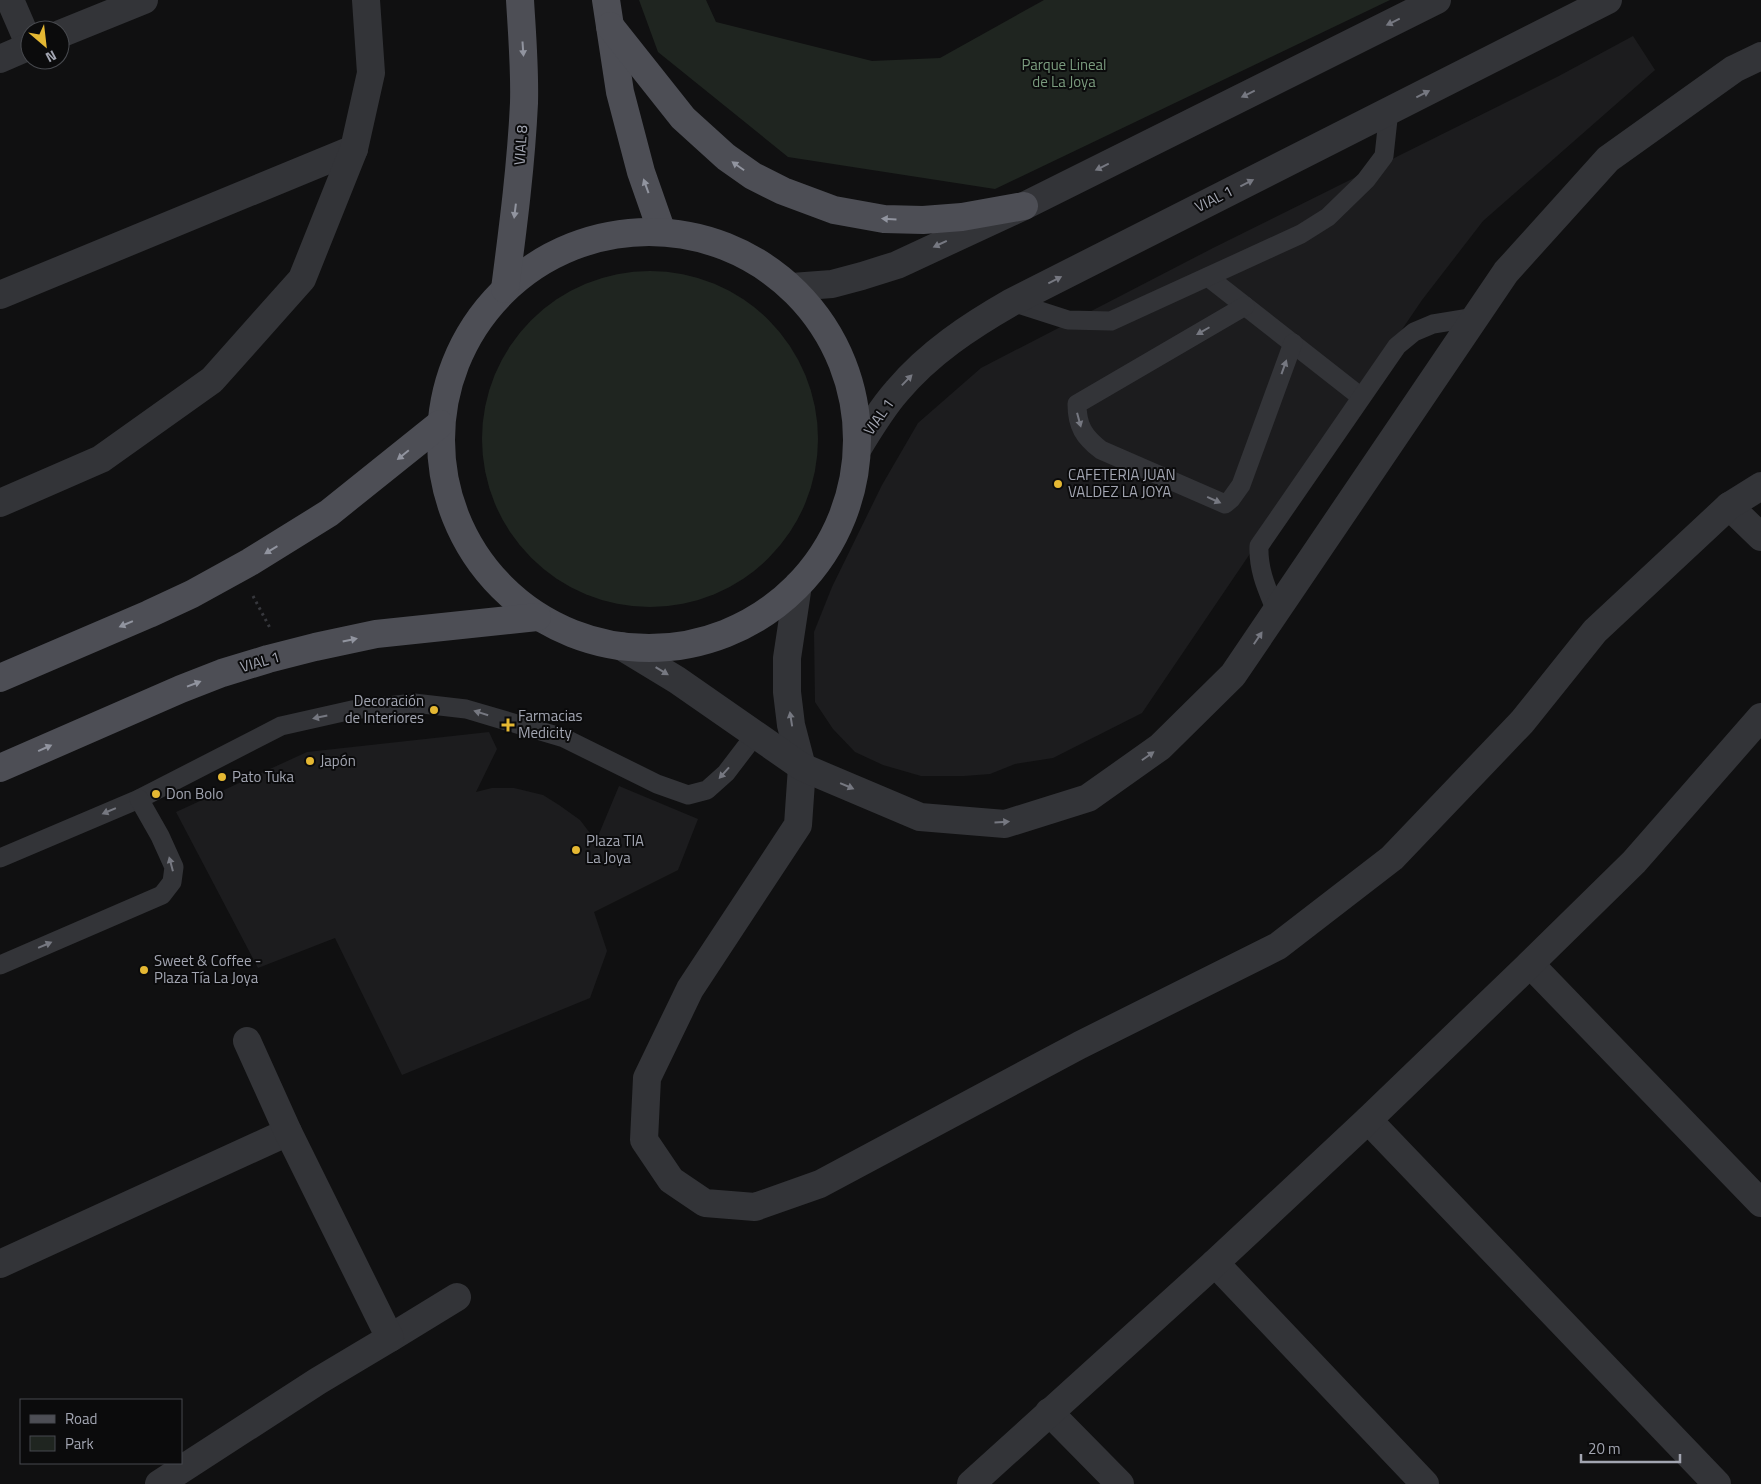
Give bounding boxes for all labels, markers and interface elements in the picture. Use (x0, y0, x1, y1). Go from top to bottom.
one-way arrow (1386, 18, 1401, 26)
north arrow (20, 20, 70, 70)
one-way arrow (520, 41, 528, 57)
text: N (42, 45, 61, 68)
park label: Parque Lineal de La Joya (1021, 53, 1107, 93)
one-way arrow (1416, 89, 1430, 97)
one-way arrow (1241, 90, 1255, 98)
street label: VIAL 8 (508, 124, 533, 166)
one-way arrow (731, 161, 745, 171)
one-way arrow (1095, 163, 1110, 171)
one-way arrow (642, 178, 650, 193)
street label: VIAL 1 (1191, 179, 1237, 218)
one-way arrow (1240, 179, 1254, 187)
one-way arrow (511, 203, 519, 219)
one-way arrow (881, 215, 897, 223)
one-way arrow (933, 241, 947, 249)
one-way arrow (1048, 276, 1063, 284)
one-way arrow (1197, 326, 1210, 335)
one-way arrow (1280, 359, 1288, 374)
one-way arrow (901, 375, 913, 387)
street label: VIAL 1 (858, 394, 900, 440)
one-way arrow (1075, 412, 1083, 428)
one-way arrow (396, 450, 409, 461)
place label: CAFETERIA JUAN VALDEZ LA JOYA (1068, 463, 1176, 503)
marker: CAFETERIA JUAN VALDEZ LA JOYA (1052, 478, 1064, 490)
one-way arrow (1207, 496, 1221, 504)
one-way arrow (264, 545, 277, 554)
one-way arrow (119, 620, 134, 628)
one-way arrow (1253, 631, 1263, 645)
one-way arrow (342, 635, 358, 643)
street label: VIAL 1 (237, 645, 282, 678)
one-way arrow (656, 667, 669, 676)
one-way arrow (187, 680, 202, 688)
place label: Decoración de Interiores (345, 689, 424, 729)
marker: Decoración de Interiores (428, 704, 440, 716)
place label: Farmacias Medicity (518, 704, 582, 744)
one-way arrow (473, 709, 488, 717)
one-way arrow (787, 711, 795, 727)
one-way arrow (313, 713, 328, 721)
marker: Farmacias Medicity (502, 719, 514, 731)
one-way arrow (38, 744, 52, 752)
place label: Japón (320, 749, 356, 772)
one-way arrow (1141, 751, 1155, 761)
marker: Japón (304, 755, 316, 767)
place label: Pato Tuka (232, 765, 295, 788)
one-way arrow (719, 767, 730, 779)
marker: Pato Tuka (216, 771, 228, 783)
place label: Don Bolo (166, 782, 224, 805)
one-way arrow (840, 782, 854, 790)
marker: Don Bolo (150, 788, 162, 800)
one-way arrow (102, 808, 116, 816)
one-way arrow (995, 818, 1011, 826)
place label: Plaza TIA La Joya (586, 829, 644, 869)
marker: Plaza TIA La Joya (570, 844, 582, 856)
one-way arrow (167, 856, 175, 872)
one-way arrow (38, 941, 52, 949)
place label: Sweet & Coffee - Plaza Tía La Joya (154, 949, 261, 989)
marker: Sweet & Coffee - Plaza Tía La Joya (138, 964, 150, 976)
legend (20, 1399, 182, 1464)
text: Road (65, 1407, 97, 1430)
text: Park (65, 1432, 94, 1455)
scale bar (1581, 1432, 1680, 1464)
text: 20 m (1588, 1437, 1621, 1460)

